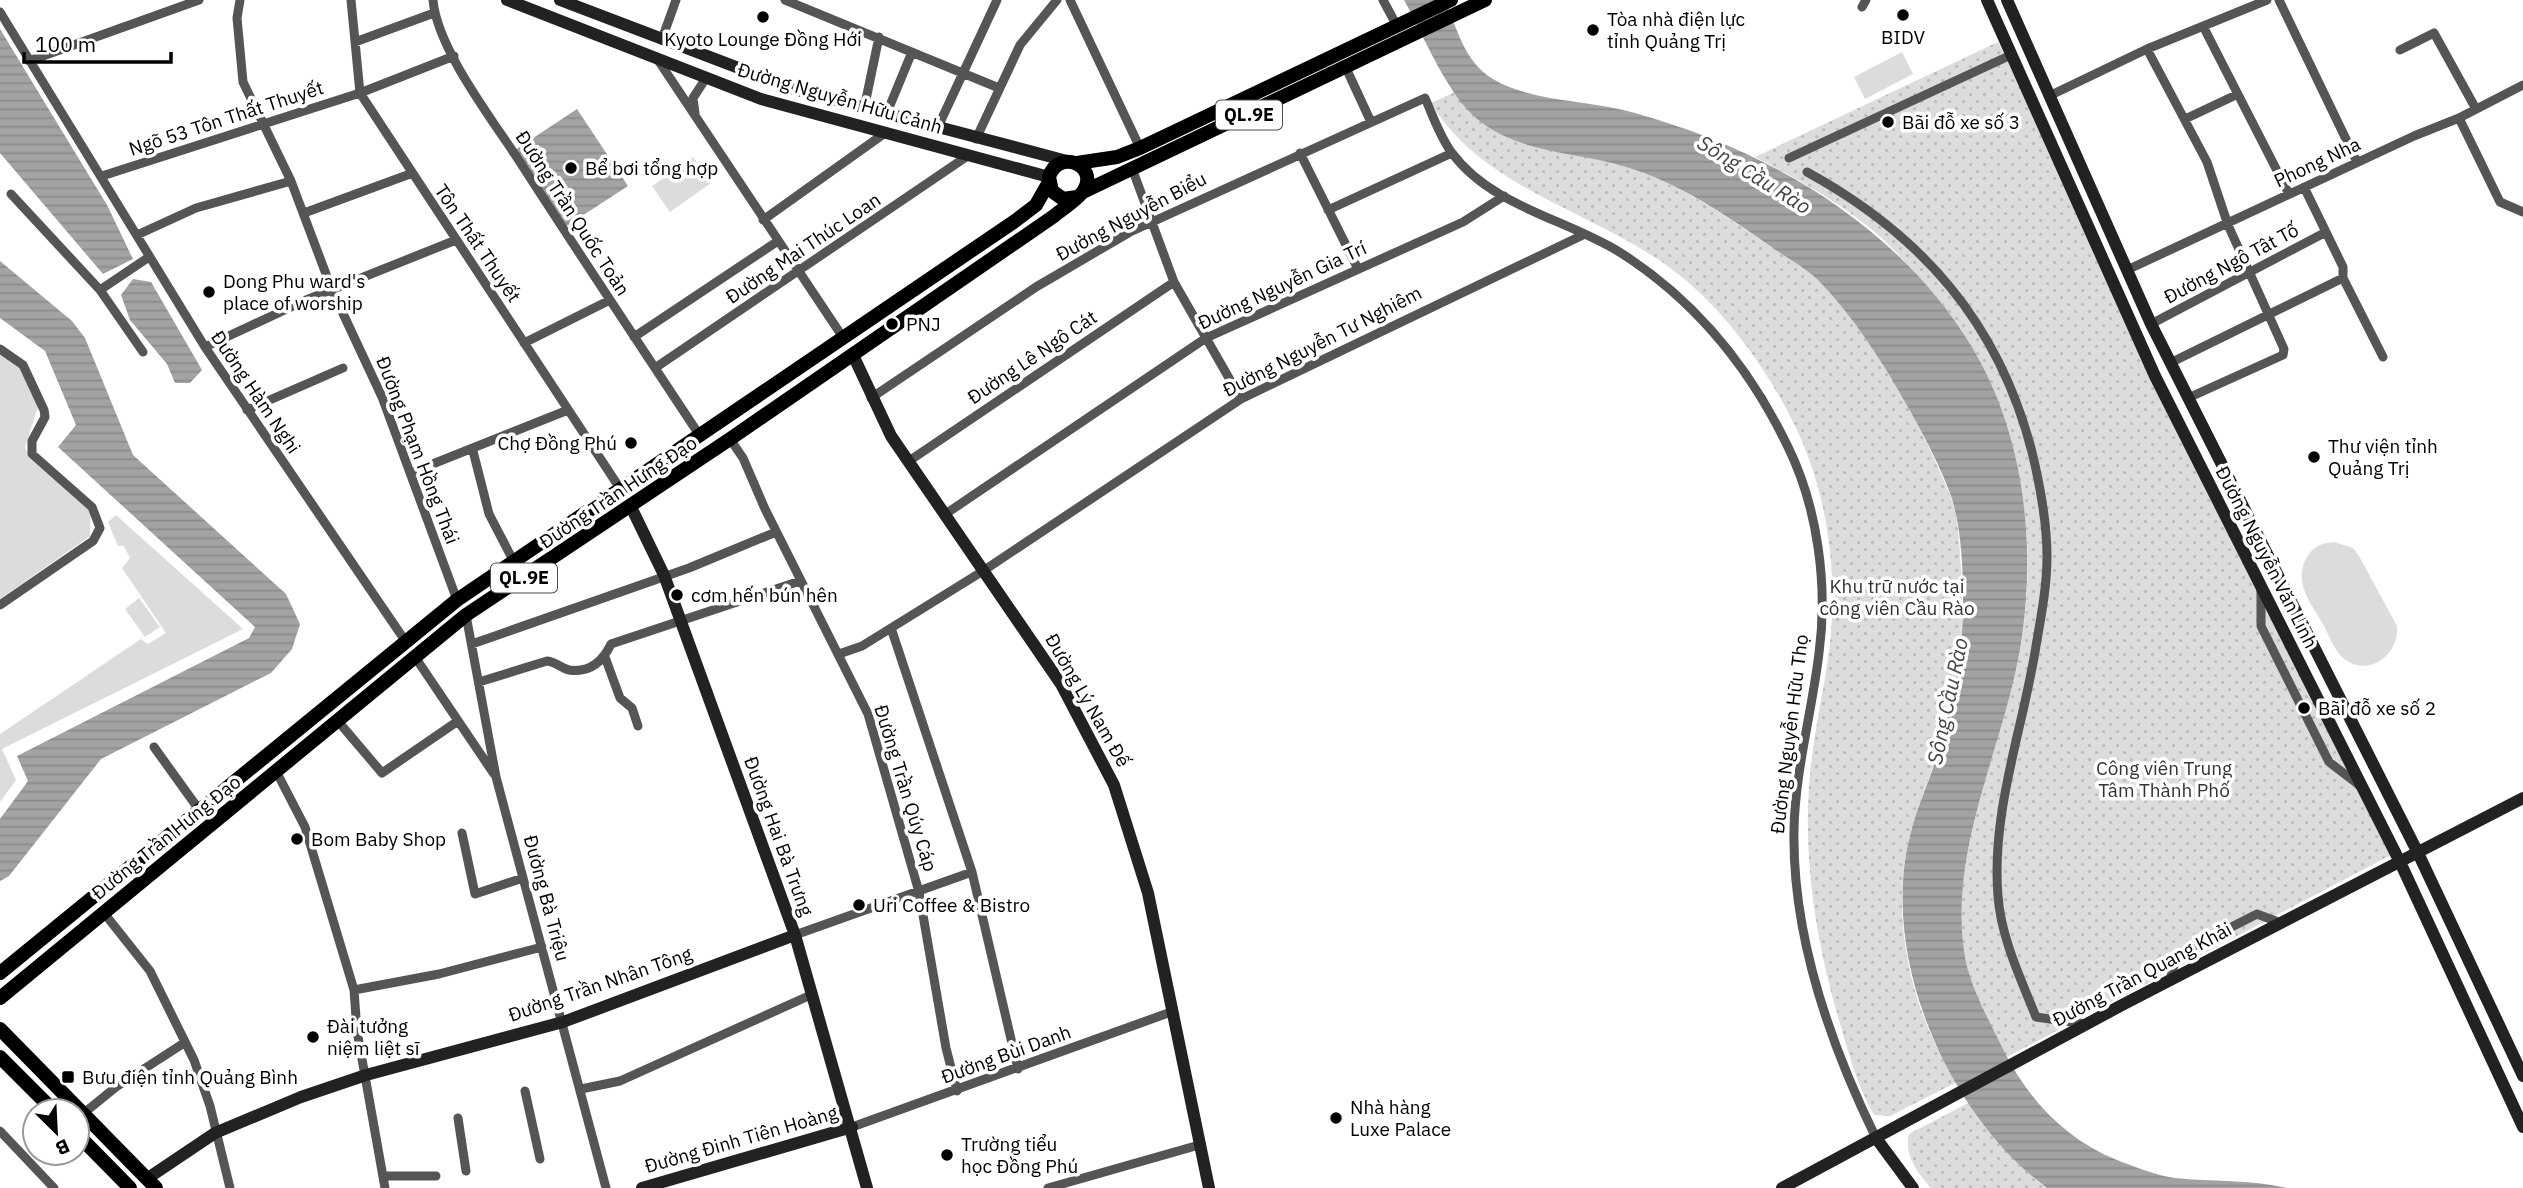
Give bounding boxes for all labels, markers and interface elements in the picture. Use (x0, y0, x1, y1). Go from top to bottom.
place label: Tòa nhà điện lực tỉnh Quảng Trị (1607, 7, 1746, 53)
marker: BIDV (1895, 7, 1911, 23)
marker: Kyoto Lounge Đồng Hới (755, 9, 771, 25)
scale bar (24, 21, 172, 65)
marker: Tòa nhà điện lực tỉnh Quảng Trị (1585, 22, 1601, 38)
place label: BIDV (1881, 25, 1925, 49)
place label: Kyoto Lounge Đồng Hới (664, 27, 862, 51)
text: 100 m (35, 30, 96, 58)
street label: Đường Nguyễn Hữu Cảnh (735, 57, 945, 139)
street label: Ngõ 53 Tôn Thất Thuyết (126, 75, 326, 161)
road number: QL.9E (1216, 100, 1282, 130)
place label: Bãi đỗ xe số 3 (1902, 110, 2020, 134)
marker: Bãi đỗ xe số 3 (1880, 114, 1896, 130)
street label: Đường Trần Quốc Toản (511, 126, 635, 300)
water label: Sông Cầu Rào (1692, 128, 1817, 220)
street label: Phong Nha (2270, 132, 2364, 192)
place label: Bể bơi tổng hợp (585, 156, 718, 180)
marker: Bể bơi tổng hợp (563, 160, 579, 176)
street label: Đường Nguyễn Biểu (1052, 166, 1210, 266)
street label: Tôn Thất Thuyết (430, 179, 526, 307)
street label: Đường Mai Thúc Loan (721, 187, 885, 309)
street label: Đường Ngô Tât Tố (2160, 217, 2303, 309)
street label: Đường Nguyễn Gia Trí (1194, 235, 1370, 335)
place label: Dong Phu ward's place of worship (223, 269, 366, 315)
street label: Đường Nguyễn Tư Nghiêm (1219, 280, 1425, 402)
marker: Dong Phu ward's place of worship (201, 284, 217, 300)
street label: Đường Lê Ngô Cát (963, 305, 1101, 409)
place label: PNJ (906, 312, 941, 336)
marker: PNJ (884, 316, 900, 332)
street label: Đường Hàm Nghi (206, 326, 306, 458)
street label: Đường Phạm Hồng Thái (371, 353, 465, 547)
street label: Đường Trần Hưng Đạo (535, 430, 701, 554)
place label: Chợ Đồng Phú (497, 431, 617, 455)
place label: Thư viện tỉnh Quảng Trị (2328, 434, 2438, 480)
marker: Chợ Đồng Phú (623, 435, 639, 451)
marker: Thư viện tỉnh Quảng Trị (2306, 449, 2322, 465)
street label: Đường Nguyễn Văn Linh (2211, 462, 2323, 652)
road number: QL.9E (491, 564, 557, 592)
park label: Khu trữ nước tại công viên Cầu Rào (1819, 574, 1975, 620)
place label: cơm hến bún hên (691, 583, 838, 607)
marker: cơm hến bún hên (669, 587, 685, 603)
street label: Đường Lý Nam Đế (1040, 629, 1136, 772)
street label: Đường Nguyễn Hữu Thọ (1765, 633, 1813, 835)
water label: Sông Cầu Rào (1920, 635, 1974, 767)
place label: Bãi đỗ xe số 2 (2318, 696, 2436, 720)
marker: Bãi đỗ xe số 2 (2296, 700, 2312, 716)
street label: Đường Trần Qúy Cáp (869, 702, 943, 874)
street label: Đường Hai Bà Trưng (739, 753, 819, 919)
park label: Công viên Trung Tâm Thành Phố (2096, 756, 2232, 802)
street label: Đường Trần Hưng Đạo (87, 769, 245, 905)
place label: Bom Baby Shop (311, 827, 446, 851)
marker: Bom Baby Shop (289, 831, 305, 847)
street label: Đường Bà Triệu (519, 832, 575, 964)
place label: Uri Coffee & Bistro (873, 893, 1030, 917)
marker: Uri Coffee & Bistro (851, 897, 867, 913)
street label: Đường Trần Quang Khải (2048, 917, 2236, 1031)
street label: Đường Trần Nhân Tông (505, 941, 695, 1027)
place label: Đài tưởng niệm liệt sĩ (327, 1014, 421, 1060)
street label: Đường Bùi Danh (938, 1019, 1074, 1089)
marker: Đài tưởng niệm liệt sĩ (305, 1029, 321, 1045)
place label: Bưu điện tỉnh Quảng Bình (82, 1065, 298, 1089)
marker: Bưu điện tỉnh Quảng Bình (60, 1069, 76, 1085)
place label: Nhà hàng Luxe Palace (1350, 1095, 1451, 1141)
north arrow (21, 1097, 91, 1167)
street label: Đường Đinh Tiên Hoàng (642, 1100, 840, 1178)
marker: Nhà hàng Luxe Palace (1328, 1110, 1344, 1126)
place label: Trường tiểu học Đồng Phú (961, 1132, 1078, 1178)
text: B (52, 1134, 74, 1161)
marker: Trường tiểu học Đồng Phú (939, 1147, 955, 1163)

